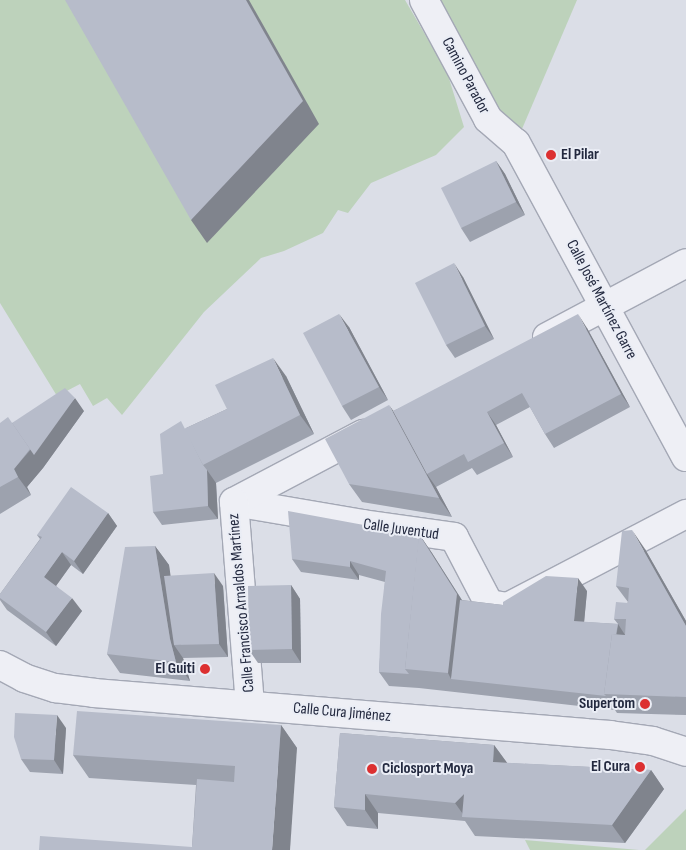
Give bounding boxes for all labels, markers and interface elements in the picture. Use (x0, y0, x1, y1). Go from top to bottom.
street label: Camino Parador (437, 34, 493, 118)
place label: El Pilar (561, 145, 599, 165)
marker: El Pilar (545, 149, 557, 161)
street label: Calle José Martínez Garre (561, 237, 641, 363)
street label: Calle Francisco Arnaldos Martínez (225, 513, 259, 693)
street label: Calle Juventud (362, 515, 440, 545)
place label: El Guiti (155, 659, 195, 679)
marker: El Guiti (199, 663, 211, 675)
place label: Supertom (579, 694, 635, 714)
marker: Supertom (639, 698, 651, 710)
street label: Calle Cura Jiménez (292, 699, 392, 727)
place label: El Cura (591, 757, 630, 777)
place label: Ciclosport Moya (382, 759, 473, 779)
marker: El Cura (634, 761, 646, 773)
marker: Ciclosport Moya (366, 763, 378, 775)

